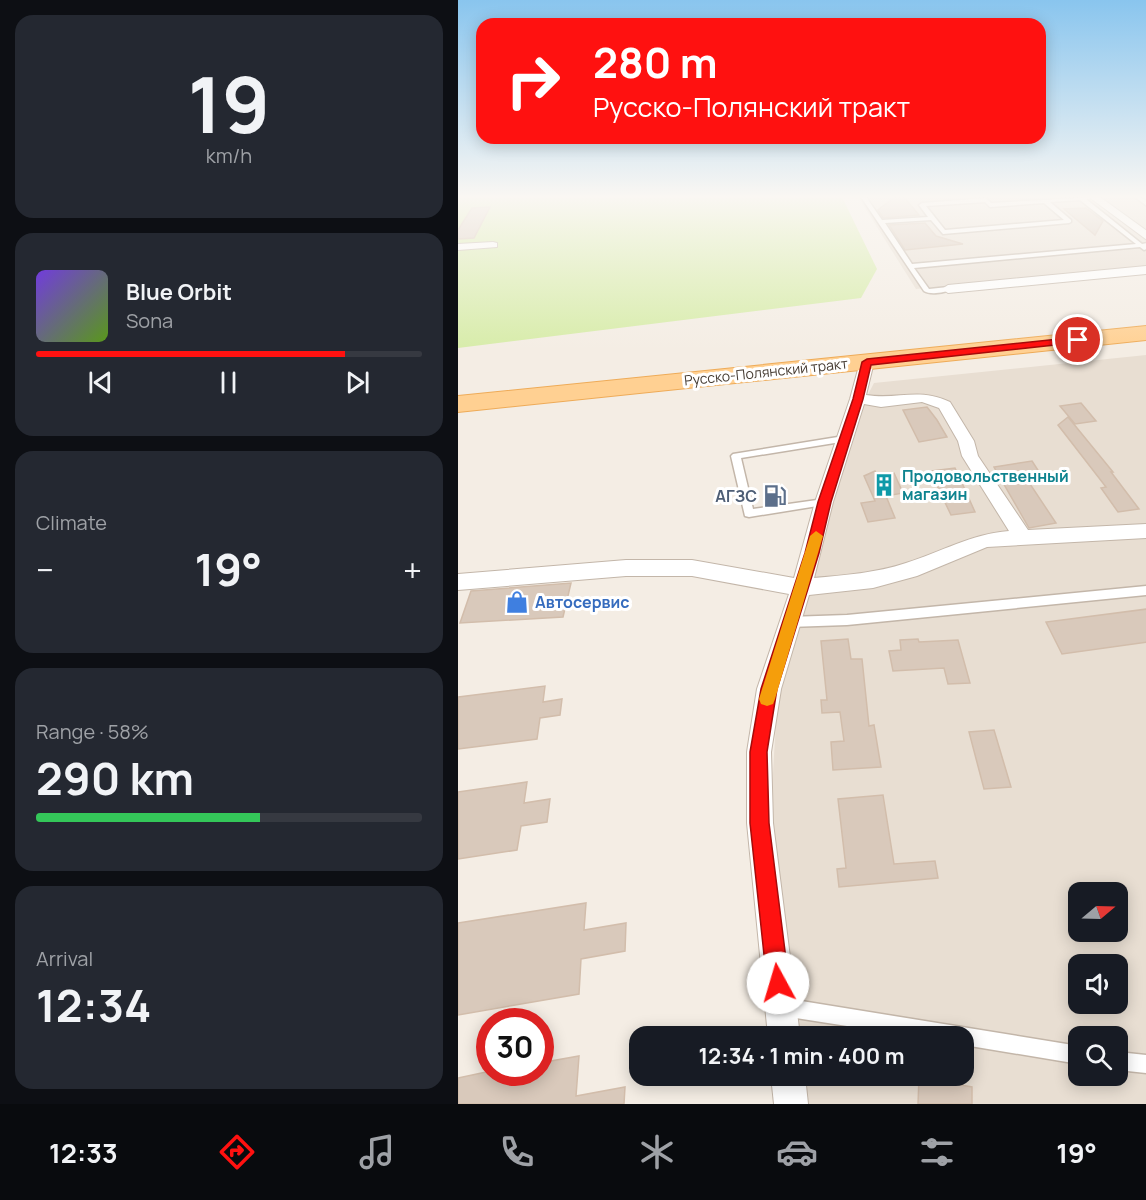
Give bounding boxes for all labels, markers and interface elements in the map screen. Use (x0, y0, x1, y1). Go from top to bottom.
text: 280 m (593, 33, 718, 91)
icon: right (494, 42, 572, 120)
text: 19 (188, 50, 270, 156)
text: Русско-Полянский тракт (593, 88, 910, 125)
text: km/h (206, 142, 252, 169)
text: Blue Orbit (126, 277, 232, 307)
text: Sona (126, 307, 173, 334)
pin (1052, 314, 1103, 365)
icon: arrive (1061, 323, 1094, 356)
street label: Русско-Полянский тракт (683, 353, 849, 390)
icon: previous (84, 366, 117, 399)
icon: pause (212, 366, 245, 399)
icon: next (341, 366, 374, 399)
place label: Продовольственный магазин (902, 465, 1069, 505)
building icon: Продовольственный магазин (871, 472, 897, 498)
fuel station icon: АГЗС (762, 483, 788, 509)
place label: АГЗС (715, 485, 757, 507)
text: Climate (36, 509, 107, 536)
text: 19° (194, 538, 262, 600)
text: − (36, 547, 54, 592)
text: + (403, 547, 422, 592)
shop icon: Автосервис (504, 589, 530, 615)
place label: Автосервис (535, 591, 629, 613)
text: Range · 58% (36, 718, 149, 745)
text: 290 km (36, 747, 194, 809)
north arrow (1068, 882, 1128, 942)
map controls (1068, 882, 1128, 1086)
text: Arrival (36, 945, 93, 972)
position arrow (746, 951, 810, 1015)
button: sound (1068, 954, 1128, 1014)
text: 12:34 (36, 974, 151, 1036)
speed limit sign: 30 (476, 1008, 554, 1086)
button: search (1068, 1026, 1128, 1086)
text: 12:34 · 1 min · 400 m (698, 1041, 905, 1071)
icon: directions (216, 1131, 258, 1173)
icon: music (356, 1131, 398, 1173)
icon: phone (496, 1131, 538, 1173)
icon: climate (636, 1131, 678, 1173)
icon: car (776, 1131, 818, 1173)
icon: filters (916, 1131, 958, 1173)
text: 12:33 (49, 1134, 118, 1171)
text: 19° (1056, 1134, 1097, 1171)

